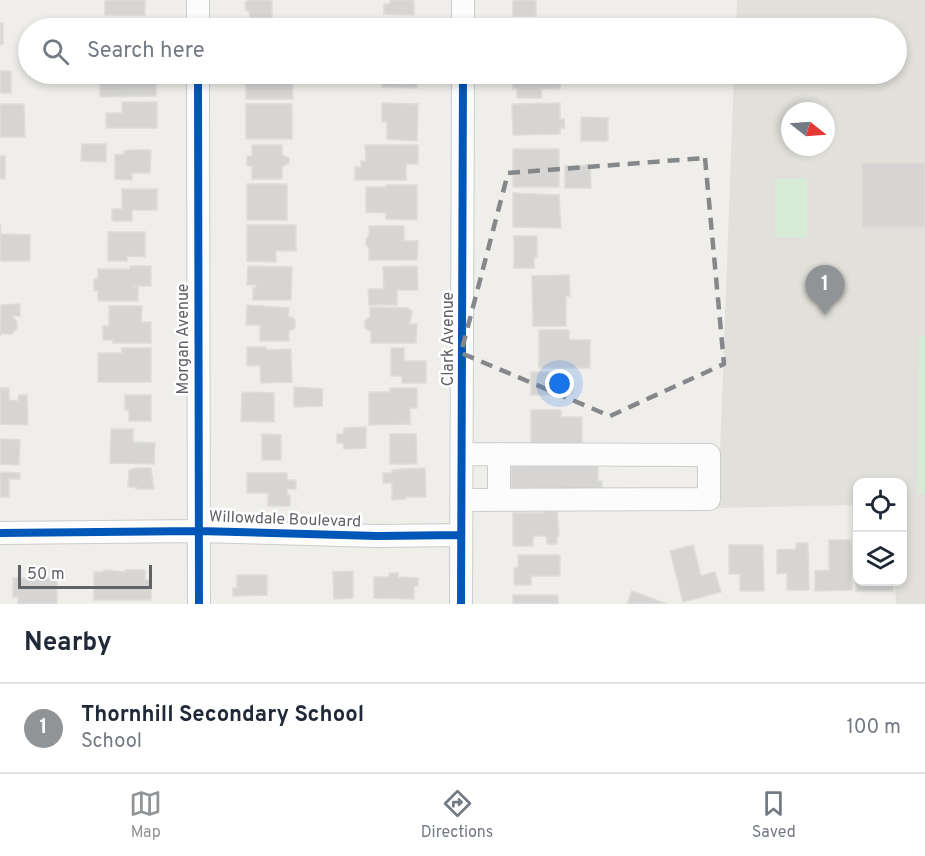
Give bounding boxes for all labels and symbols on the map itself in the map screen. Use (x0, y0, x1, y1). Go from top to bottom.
north arrow (781, 102, 835, 156)
pin: 1 (806, 266, 844, 315)
street label: Morgan Avenue (174, 284, 194, 394)
street label: Clark Avenue (439, 292, 459, 386)
your location (545, 369, 574, 398)
street label: Willowdale Boulevard (209, 507, 361, 533)
scale bar (18, 562, 152, 590)

